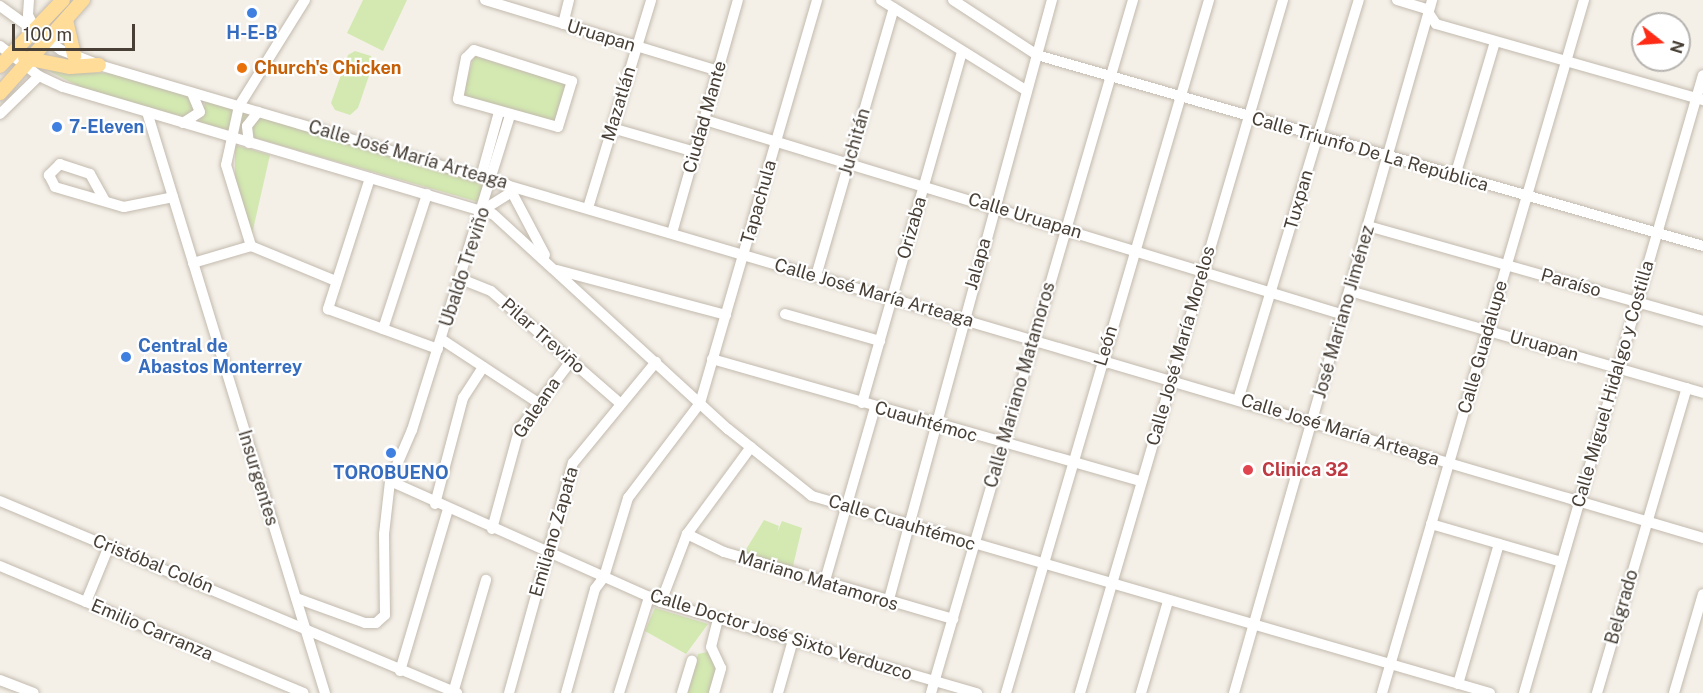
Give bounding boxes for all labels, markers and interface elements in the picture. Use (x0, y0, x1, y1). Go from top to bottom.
marker: H-E-B (245, 6, 259, 20)
scale bar (15, 12, 138, 50)
north arrow (1631, 12, 1691, 72)
street label: Uruapan (564, 15, 638, 57)
place label: H-E-B (226, 22, 278, 44)
text: 100 m (23, 24, 72, 45)
text: N (1666, 38, 1688, 56)
place label: Church's Chicken (254, 57, 402, 79)
street label: Ciudad Mante (679, 58, 731, 176)
marker: Church's Chicken (235, 61, 249, 75)
street label: Mazatlán (597, 64, 641, 144)
street label: Juchitán (835, 106, 875, 178)
street label: Calle Triunfo De La República (1249, 108, 1491, 196)
place label: 7-Eleven (69, 116, 144, 138)
street label: Calle José María Arteaga (306, 116, 510, 194)
marker: 7-Eleven (50, 120, 64, 134)
street label: Tapachula (737, 158, 781, 246)
street label: Tuxpan (1280, 168, 1318, 232)
street label: Calle Uruapan (965, 188, 1085, 244)
street label: Orizaba (893, 194, 931, 262)
street label: Ubaldo Treviño (435, 204, 495, 330)
street label: José Mariano Jiménez (1309, 223, 1379, 401)
street label: Jalapa (960, 236, 996, 292)
street label: Calle José María Morelos (1142, 244, 1220, 448)
street label: Calle José María Arteaga (772, 254, 976, 332)
street label: Calle Miguel Hidalgo y Costilla (1567, 258, 1659, 510)
street label: Paraíso (1538, 264, 1604, 302)
street label: Calle Guadalupe (1454, 278, 1512, 416)
street label: Calle Mariano Matamoros (980, 279, 1060, 491)
street label: Pilar Treviño (497, 294, 589, 378)
street label: León (1090, 323, 1122, 369)
street label: Uruapan (1507, 326, 1581, 366)
place label: Central de Abastos Monterrey (138, 336, 302, 378)
marker: Central de Abastos Monterrey (119, 350, 133, 364)
street label: Galeana (509, 374, 565, 442)
street label: Calle José María Arteaga (1238, 389, 1442, 471)
street label: Cuauhtémoc (872, 397, 980, 447)
street label: Insurgentes (233, 428, 283, 528)
marker: TOROBUENO (384, 446, 398, 460)
place label: Clinica 32 (1262, 459, 1349, 481)
marker: Clinica 32 (1239, 461, 1257, 479)
place label: TOROBUENO (333, 462, 449, 484)
street label: Emiliano Zapata (525, 464, 583, 600)
street label: Calle Cuauhtémoc (826, 490, 978, 556)
street label: Cristóbal Colón (90, 530, 216, 598)
street label: Mariano Matamoros (735, 546, 901, 616)
street label: Belgrado (1601, 567, 1643, 647)
street label: Calle Doctor José Sixto Verduzco (647, 585, 915, 685)
street label: Emilio Carranza (88, 595, 216, 665)

